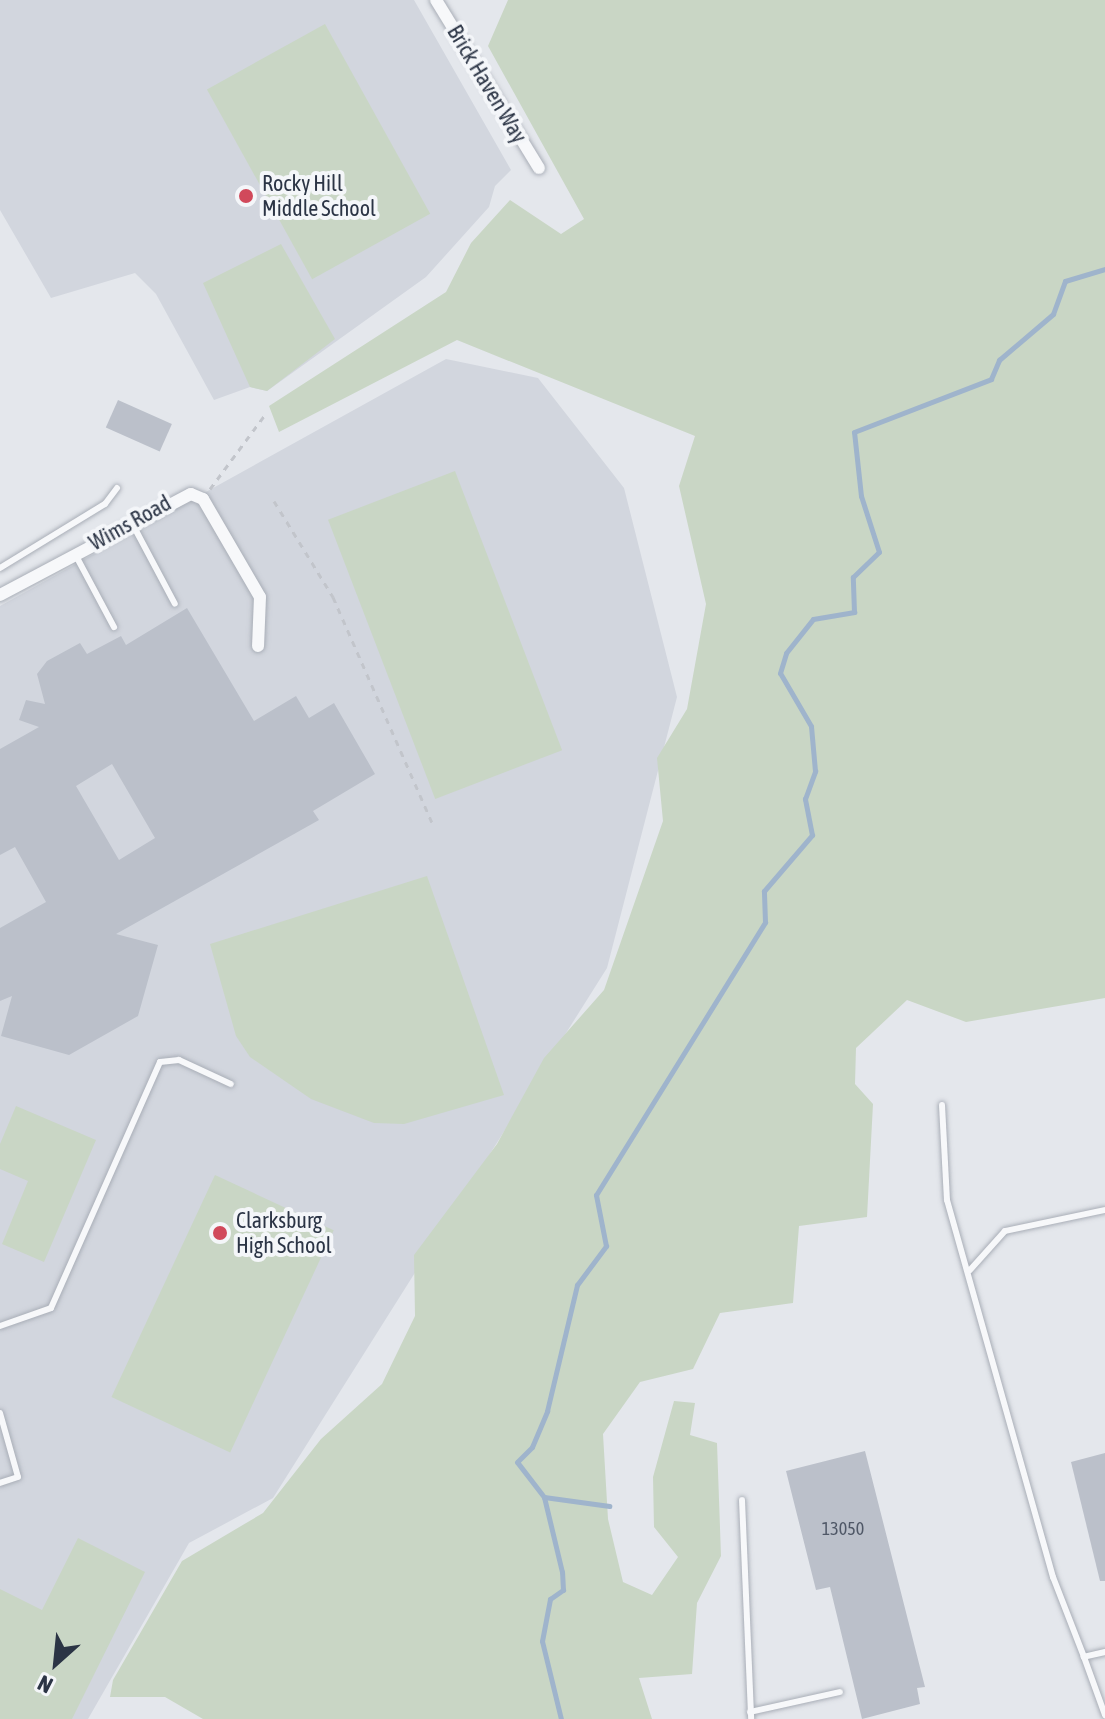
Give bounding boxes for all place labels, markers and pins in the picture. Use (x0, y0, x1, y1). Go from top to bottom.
place label: Rocky Hill Middle School (262, 170, 376, 222)
marker: Rocky Hill Middle School (237, 187, 255, 205)
place label: Clarksburg High School (236, 1207, 332, 1258)
marker: Clarksburg High School (211, 1224, 229, 1242)

